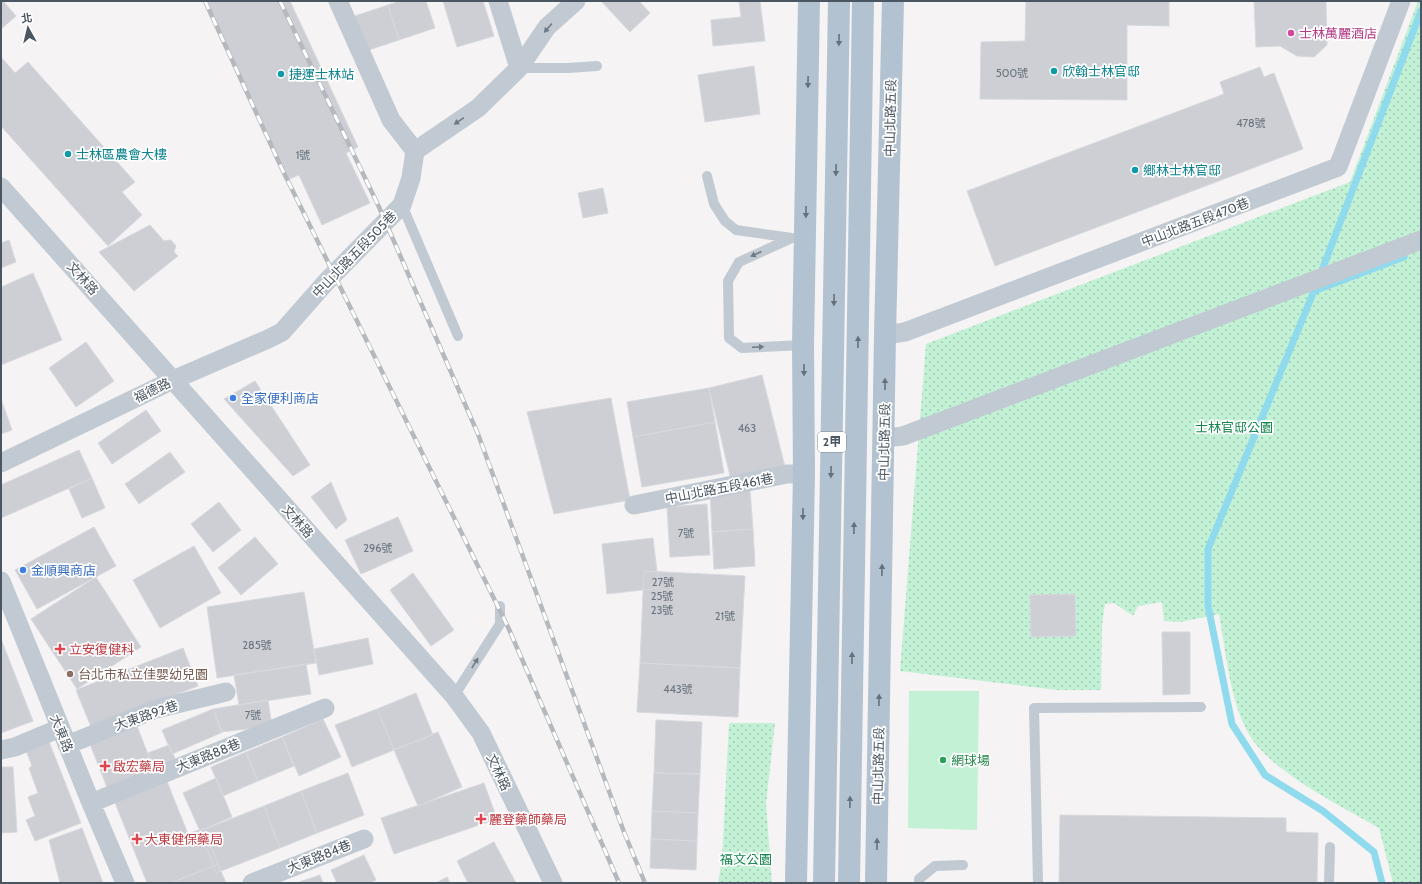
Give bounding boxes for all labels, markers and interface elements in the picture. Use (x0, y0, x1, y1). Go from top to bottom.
north arrow (8, 8, 48, 48)
text: 北 (20, 10, 33, 26)
one-way arrow (543, 22, 552, 33)
place label: 士林萬麗酒店 (1299, 25, 1377, 41)
marker: 士林萬麗酒店 (1286, 28, 1296, 38)
one-way arrow (836, 34, 842, 47)
place label: 欣翰士林官邸 (1062, 63, 1140, 79)
place label: 捷運士林站 (289, 66, 354, 82)
house number: 500號 (996, 66, 1028, 80)
marker: 欣翰士林官邸 (1049, 66, 1059, 76)
marker: 捷運士林站 (276, 69, 286, 79)
one-way arrow (805, 76, 811, 89)
street label: 中山北路五段 (881, 79, 899, 157)
house number: 478號 (1236, 116, 1266, 130)
one-way arrow (454, 117, 464, 125)
place label: 士林區農會大樓 (76, 146, 167, 162)
house number: 1號 (296, 148, 310, 162)
marker: 士林區農會大樓 (63, 149, 73, 159)
place label: 鄉林士林官邸 (1143, 162, 1221, 178)
one-way arrow (833, 164, 840, 176)
marker: 鄉林士林官邸 (1130, 165, 1140, 175)
street label: 中山北路五段470巷 (1139, 194, 1251, 250)
one-way arrow (803, 206, 809, 219)
street label: 中山北路五段505巷 (309, 207, 399, 301)
one-way arrow (751, 251, 762, 257)
street label: 文林路 (64, 258, 102, 298)
one-way arrow (831, 294, 837, 307)
one-way arrow (854, 336, 861, 348)
one-way arrow (752, 344, 765, 350)
one-way arrow (801, 364, 807, 377)
street label: 福德路 (131, 374, 173, 406)
one-way arrow (882, 377, 888, 390)
place label: 全家便利商店 (241, 390, 319, 406)
marker: 全家便利商店 (228, 393, 238, 403)
street label: 中山北路五段 (875, 403, 893, 481)
park label: 士林官邸公園 (1195, 419, 1273, 435)
house number: 463 (738, 421, 756, 435)
road number: 2甲 (818, 432, 846, 452)
one-way arrow (828, 466, 834, 479)
street label: 中山北路五段461巷 (663, 470, 775, 506)
street label: 文林路 (279, 501, 317, 541)
one-way arrow (800, 508, 806, 521)
one-way arrow (851, 522, 858, 534)
house number: 7號 (678, 526, 694, 540)
house number: 296號 (363, 541, 393, 555)
place label: 金順興商店 (31, 562, 96, 578)
one-way arrow (879, 563, 885, 576)
marker: 金順興商店 (18, 565, 28, 575)
house number: 27號 (652, 575, 674, 589)
house number: 25號 (651, 589, 673, 603)
house number: 23號 (651, 603, 673, 617)
house number: 21號 (715, 609, 735, 623)
house number: 285號 (242, 638, 272, 652)
place label: 立安復健科 (69, 641, 134, 657)
marker: 立安復健科 (54, 643, 66, 655)
one-way arrow (849, 651, 855, 664)
one-way arrow (472, 657, 479, 669)
place label: 台北市私立佳嬰幼兒園 (78, 666, 208, 682)
marker: 台北市私立佳嬰幼兒園 (65, 669, 75, 679)
house number: 443號 (663, 682, 693, 696)
one-way arrow (876, 694, 883, 706)
street label: 大東路92巷 (112, 697, 180, 733)
house number: 7號 (245, 708, 261, 722)
street label: 大東路 (47, 712, 77, 754)
street label: 中山北路五段 (869, 727, 887, 805)
street label: 大東路88巷 (174, 735, 242, 775)
street label: 文林路 (484, 751, 514, 793)
place label: 網球場 (951, 752, 990, 768)
marker: 網球場 (938, 755, 948, 765)
place label: 啟宏藥局 (113, 758, 165, 774)
marker: 啟宏藥局 (100, 761, 110, 771)
one-way arrow (847, 795, 853, 808)
place label: 麗登藥師藥局 (489, 811, 567, 827)
marker: 麗登藥師藥局 (476, 814, 486, 824)
place label: 大東健保藥局 (145, 831, 223, 847)
marker: 大東健保藥局 (132, 834, 142, 844)
street label: 大東路84巷 (285, 836, 353, 876)
one-way arrow (874, 837, 880, 850)
park label: 福文公園 (720, 851, 772, 867)

